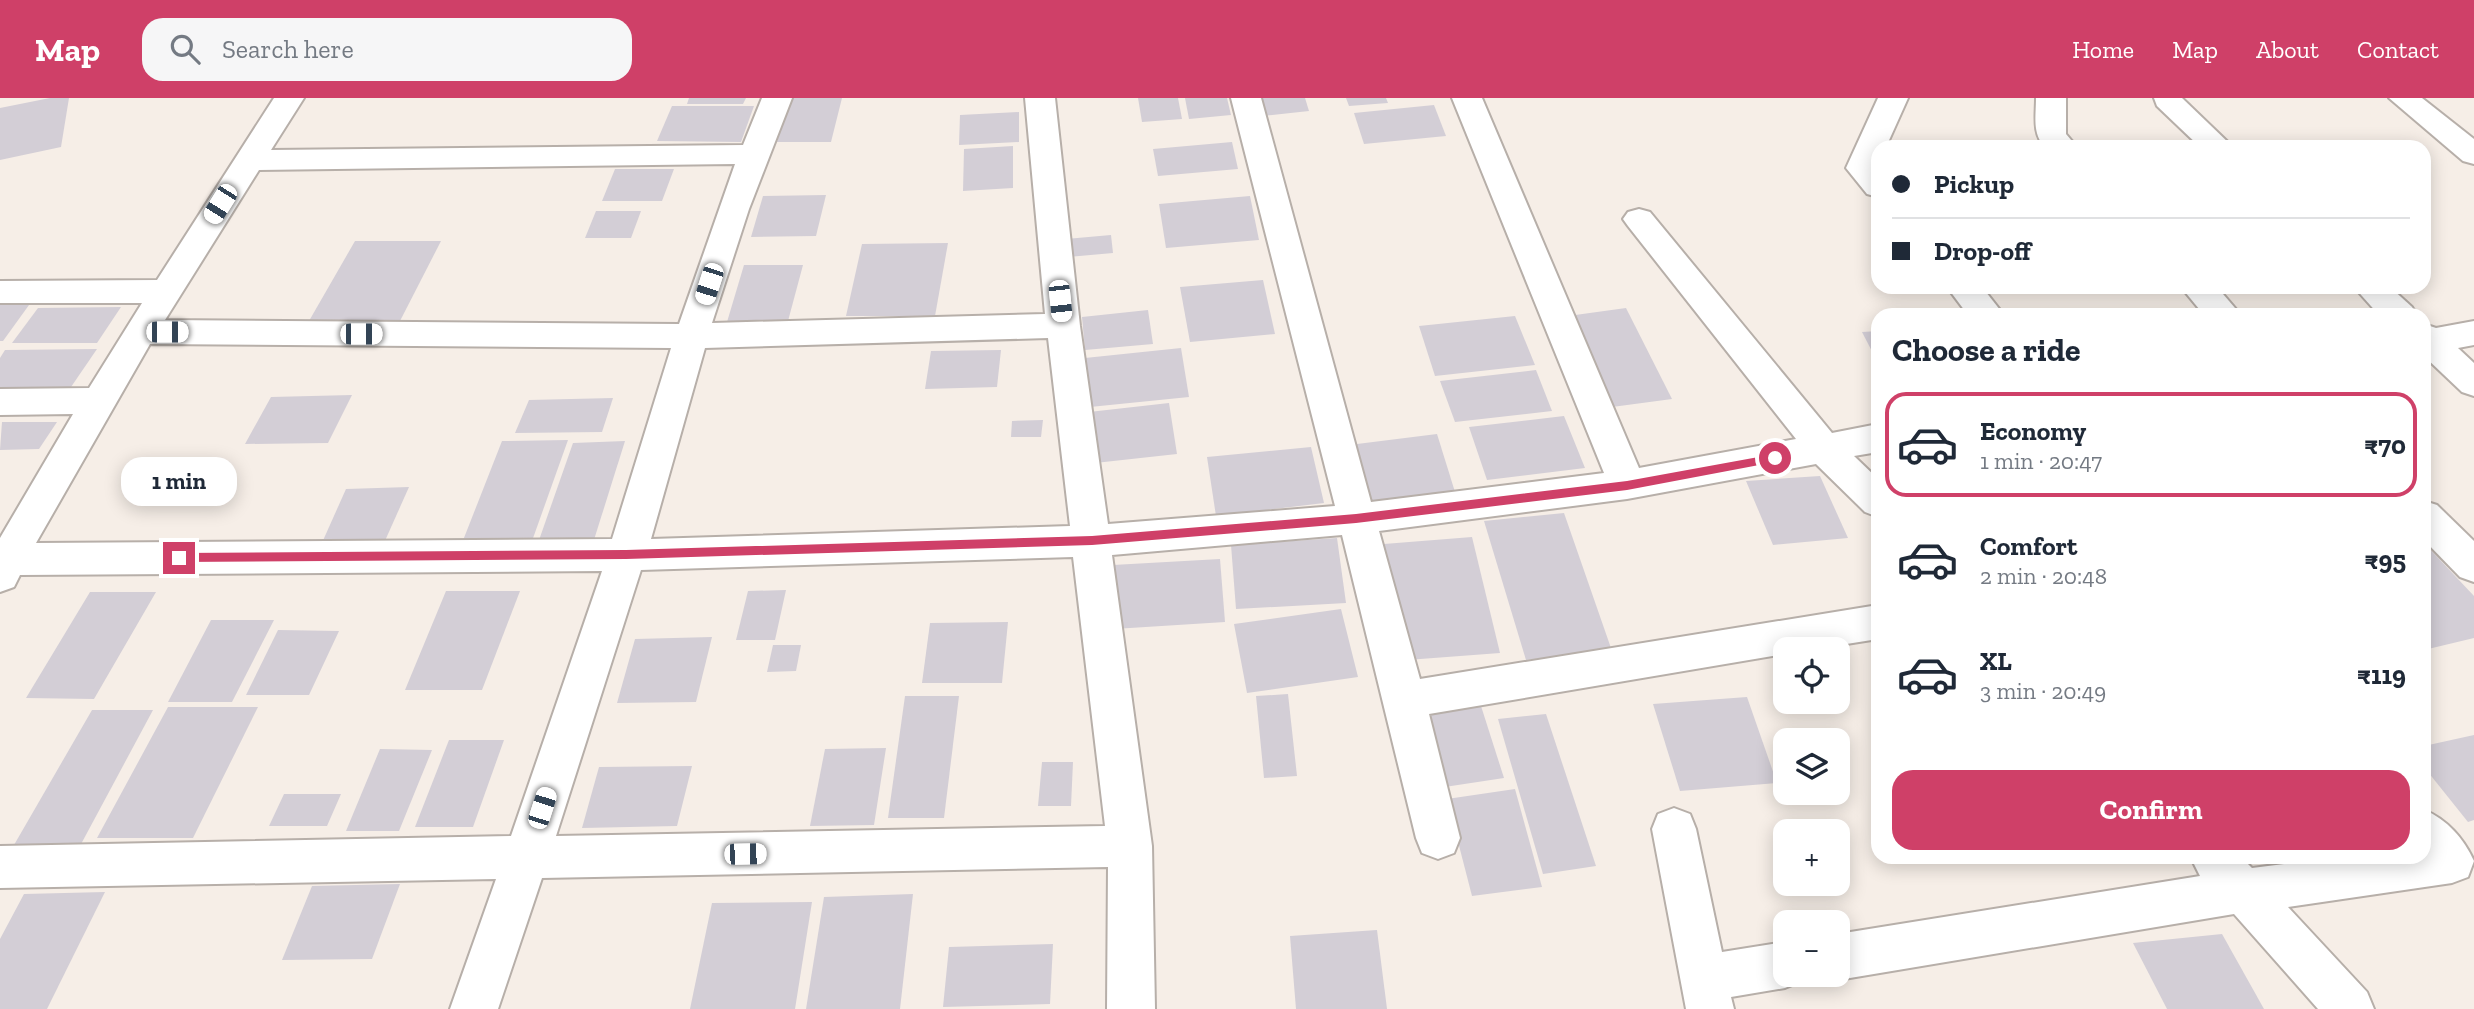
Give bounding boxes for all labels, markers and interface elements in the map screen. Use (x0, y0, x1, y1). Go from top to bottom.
search box (142, 18, 632, 81)
text: Map (35, 30, 100, 69)
icon: search (166, 30, 204, 68)
text: Search here (222, 33, 354, 65)
text: Home (2072, 35, 2134, 64)
text: Map (2172, 35, 2218, 64)
text: About (2256, 35, 2319, 64)
text: Contact (2357, 35, 2439, 64)
text: Pickup (1934, 168, 2014, 200)
car (200, 181, 241, 227)
text: Drop-off (1934, 235, 2031, 267)
car (693, 261, 726, 307)
car (1048, 279, 1073, 323)
car (147, 322, 189, 343)
car (341, 324, 383, 345)
text: Choose a ride (1892, 331, 2080, 369)
icon: car (1896, 413, 1959, 476)
text: Economy (1980, 415, 2086, 447)
text: ₹70 (2364, 429, 2406, 461)
route start (1759, 442, 1791, 474)
text: 1 min · 20:47 (1980, 447, 2102, 475)
callout: 1 min (121, 456, 237, 505)
text: 1 min (152, 467, 206, 495)
icon: car (1896, 528, 1959, 591)
text: Comfort (1980, 530, 2077, 562)
route end (163, 542, 195, 574)
text: ₹95 (2365, 544, 2406, 576)
text: 2 min · 20:48 (1980, 562, 2107, 590)
map controls (1773, 637, 1850, 987)
button: locate (1773, 637, 1850, 714)
icon: car (1896, 643, 1959, 706)
text: XL (1980, 645, 2012, 677)
text: ₹119 (2357, 659, 2406, 691)
text: 3 min · 20:49 (1980, 677, 2106, 705)
button: layers (1773, 728, 1850, 805)
button: Confirm (1892, 770, 2410, 850)
car (526, 785, 559, 831)
button: + (1773, 819, 1850, 896)
car (724, 843, 767, 865)
button: − (1773, 910, 1850, 987)

